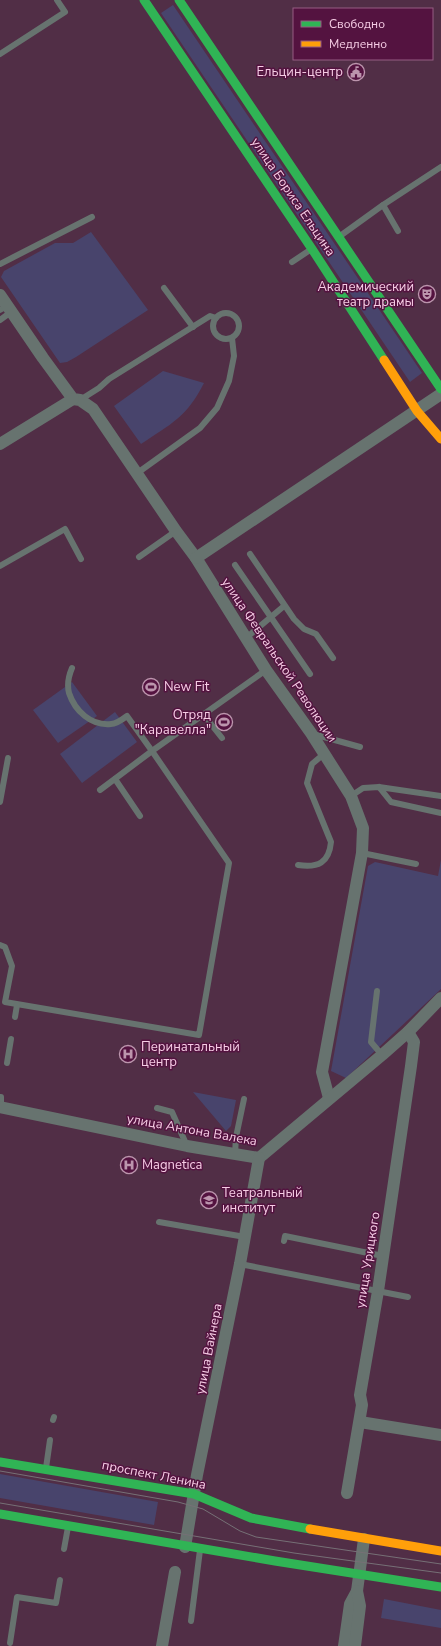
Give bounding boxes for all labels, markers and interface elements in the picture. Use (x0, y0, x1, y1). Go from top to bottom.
legend (293, 8, 433, 60)
text: Свободно (329, 16, 385, 32)
text: Медленно (329, 36, 387, 52)
public building icon: Ельцин-центр (346, 62, 366, 82)
place label: Ельцин-центр (257, 63, 343, 81)
street label: улица Бориса Ельцина (247, 134, 339, 260)
place label: Академический театр драмы (317, 278, 414, 311)
theatre icon: Академический театр драмы (417, 284, 437, 304)
street label: улица Февральской Революции (217, 574, 341, 746)
sports icon: New Fit (141, 677, 161, 697)
place label: New Fit (164, 678, 210, 696)
place label: Отряд "Каравелла" (135, 706, 211, 739)
sports icon: Отряд "Каравелла" (214, 712, 234, 732)
place label: Перинатальный центр (141, 1038, 240, 1071)
hospital icon: Перинатальный центр (118, 1044, 138, 1064)
street label: улица Антона Валека (125, 1110, 259, 1150)
hospital icon: Magnetica (119, 1155, 139, 1175)
place label: Magnetica (142, 1156, 202, 1174)
place label: Театральный институт (222, 1184, 303, 1217)
school or university icon: Театральный институт (199, 1190, 219, 1210)
street label: улица Урицкого (351, 1210, 385, 1310)
street label: улица Вайнера (191, 1302, 227, 1396)
street label: проспект Ленина (100, 1456, 208, 1494)

